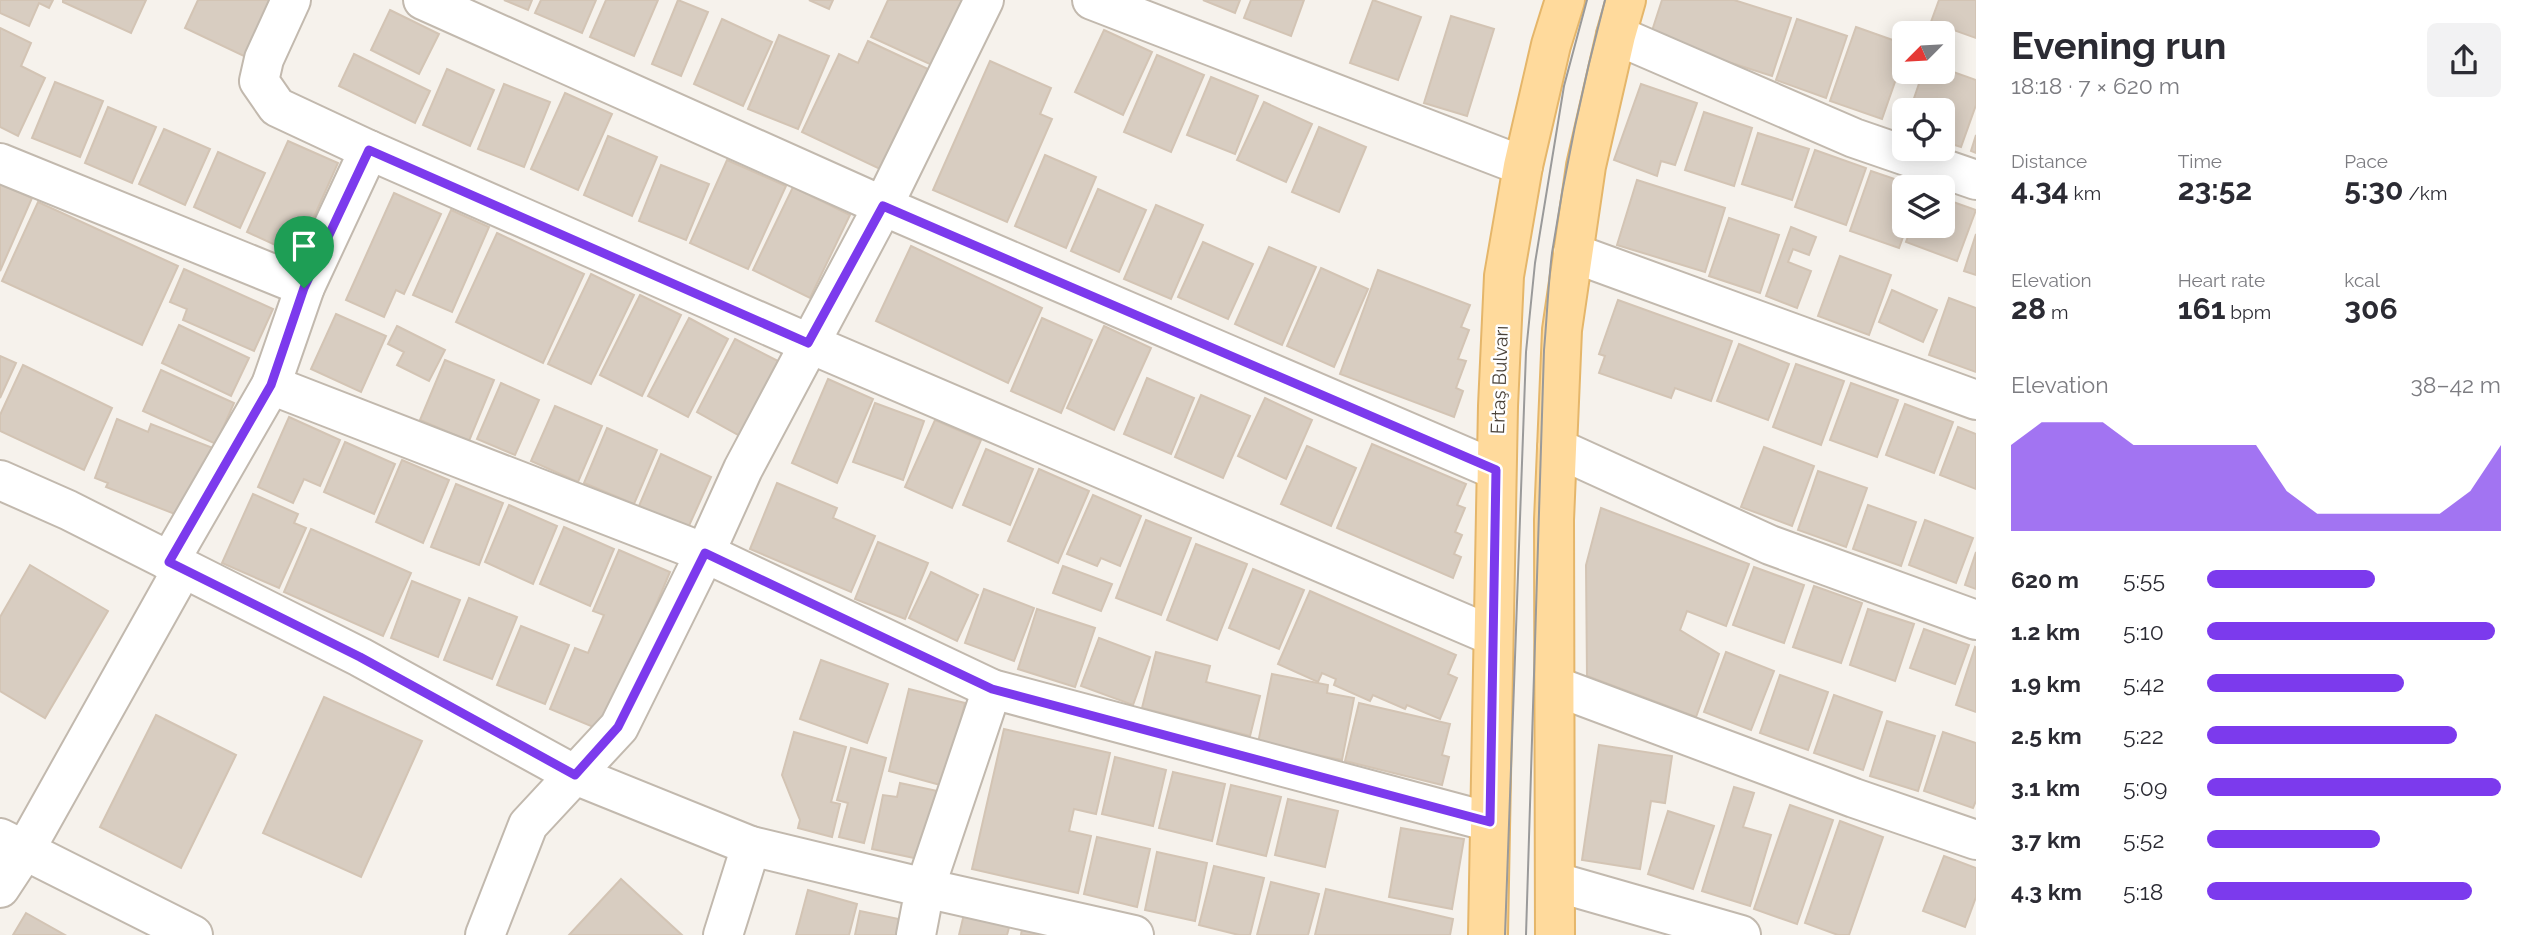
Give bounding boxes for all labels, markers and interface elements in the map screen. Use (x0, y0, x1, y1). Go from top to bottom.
north arrow (1892, 21, 1955, 84)
map controls (1892, 21, 1955, 238)
text: Evening run (2011, 23, 2226, 68)
button: share (2427, 23, 2501, 97)
text: 18:18 · 7 × 620 m (2011, 72, 2180, 99)
button: locate (1892, 98, 1955, 161)
text: Distance (2011, 150, 2087, 172)
text: Time (2178, 150, 2222, 172)
text: Pace (2344, 150, 2388, 172)
text: 4.34 (2011, 172, 2069, 207)
text: 23:52 (2178, 172, 2252, 207)
text: 5:30 (2344, 172, 2404, 207)
button: layers (1892, 175, 1955, 238)
text: km (2069, 182, 2101, 204)
text: /km (2404, 182, 2447, 204)
pin (274, 216, 334, 288)
icon: arrive (285, 227, 323, 265)
text: Elevation (2011, 269, 2092, 291)
text: Heart rate (2178, 269, 2265, 291)
text: kcal (2344, 269, 2380, 291)
text: 28 (2011, 291, 2046, 326)
text: 161 (2178, 291, 2226, 326)
text: 306 (2344, 291, 2398, 326)
text: m (2046, 301, 2068, 323)
text: bpm (2226, 301, 2271, 323)
street label: Ertaş Bulvarı (1486, 325, 1512, 435)
text: Elevation (2011, 371, 2109, 398)
text: 38–42 m (2411, 371, 2501, 398)
text: 620 m (2011, 566, 2079, 593)
text: 5:55 (2123, 566, 2165, 593)
text: 1.2 km (2011, 618, 2080, 645)
text: 5:10 (2123, 618, 2164, 645)
text: 1.9 km (2011, 670, 2081, 697)
text: 5:42 (2123, 670, 2164, 697)
text: 2.5 km (2011, 722, 2082, 749)
text: 5:22 (2123, 722, 2164, 749)
text: 3.1 km (2011, 774, 2080, 801)
text: 5:09 (2123, 774, 2167, 801)
text: 3.7 km (2011, 826, 2081, 853)
text: 5:52 (2123, 826, 2164, 853)
text: 4.3 km (2011, 878, 2082, 905)
text: 5:18 (2123, 878, 2163, 905)

